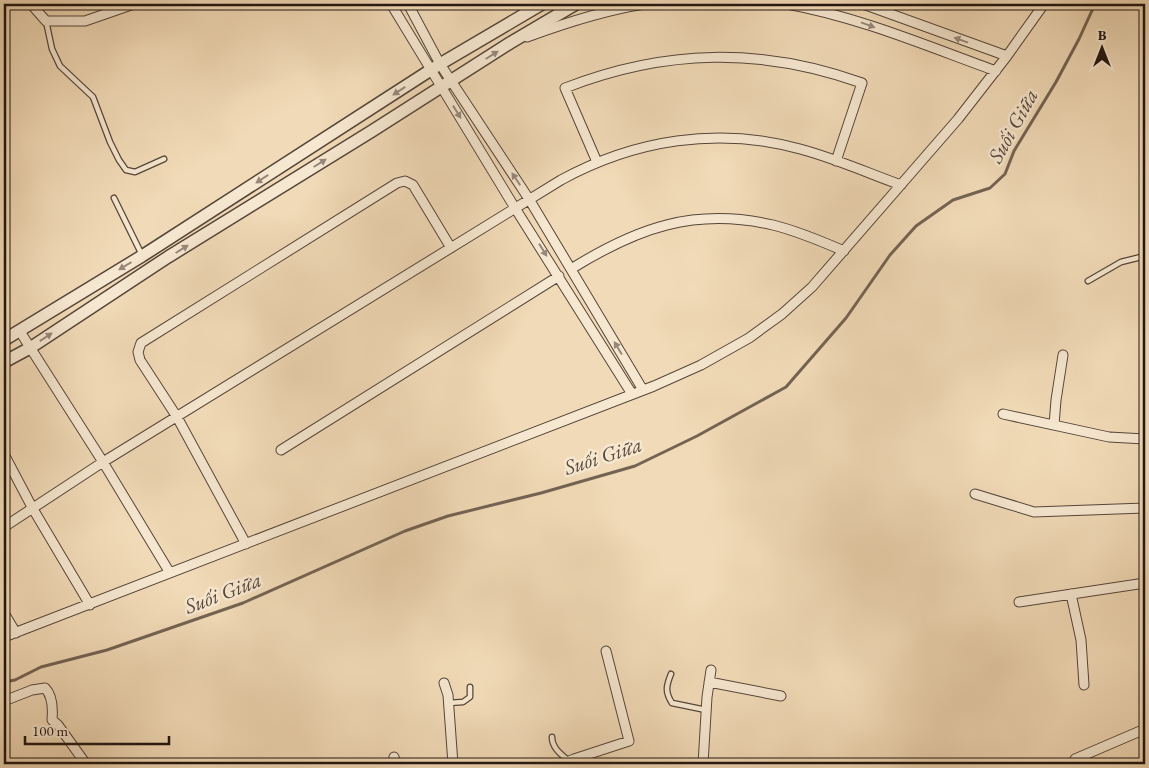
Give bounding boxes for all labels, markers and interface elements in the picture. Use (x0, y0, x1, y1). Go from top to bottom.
one-way arrow (861, 21, 876, 29)
north arrow (1076, 22, 1126, 72)
text: B (1098, 26, 1107, 44)
one-way arrow (954, 36, 969, 43)
one-way arrow (485, 50, 498, 59)
water label: Suối Giữa (981, 84, 1044, 168)
one-way arrow (393, 86, 406, 96)
one-way arrow (452, 105, 462, 118)
one-way arrow (313, 159, 327, 168)
one-way arrow (511, 173, 521, 186)
one-way arrow (256, 174, 269, 183)
one-way arrow (538, 243, 547, 256)
one-way arrow (175, 244, 188, 253)
one-way arrow (119, 262, 132, 271)
one-way arrow (39, 333, 52, 342)
one-way arrow (614, 342, 623, 355)
water label: Suối Giữa (560, 430, 645, 481)
water label: Suối Giữa (180, 566, 265, 620)
scale bar (25, 713, 169, 745)
text: 100 m (32, 721, 69, 740)

